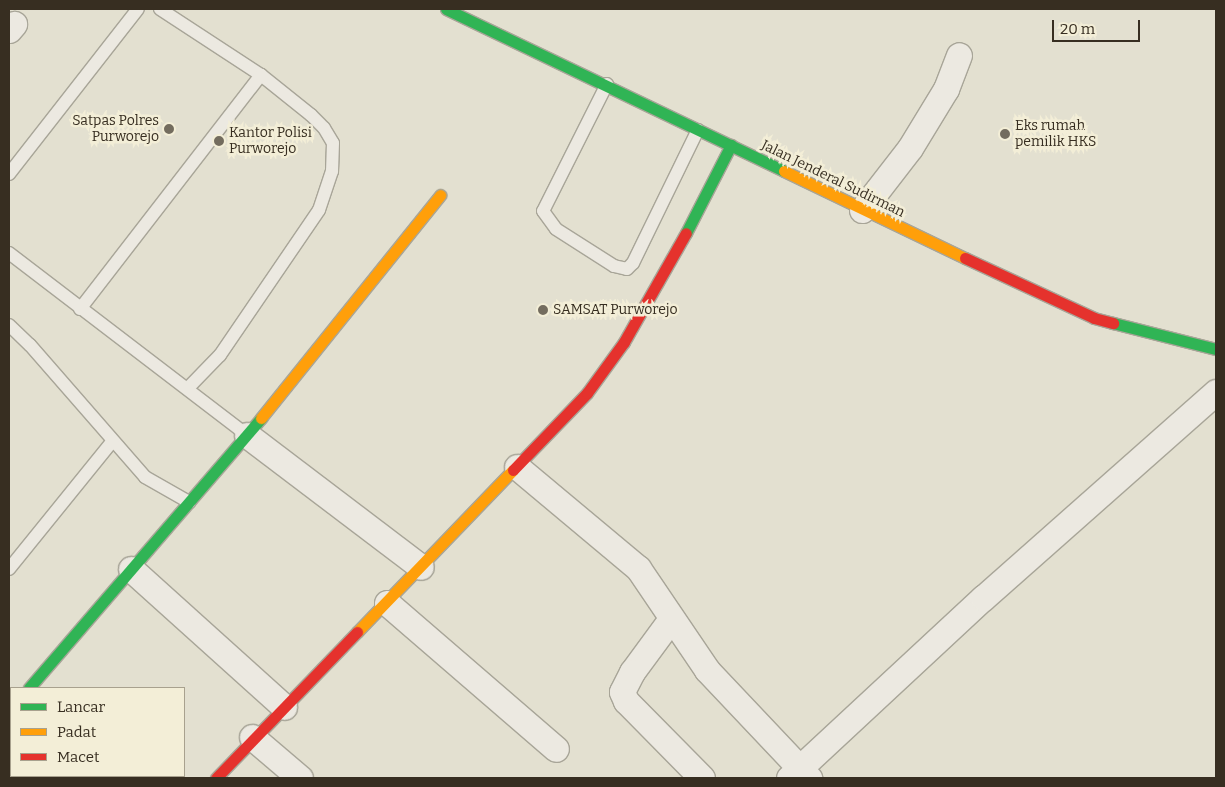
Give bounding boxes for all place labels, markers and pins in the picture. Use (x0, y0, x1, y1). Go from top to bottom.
place label: Satpas Polres Purworejo (72, 113, 159, 146)
place label: Eks rumah pemilik HKS (1015, 118, 1097, 150)
marker: Satpas Polres Purworejo (163, 123, 175, 135)
place label: Kantor Polisi Purworejo (229, 125, 312, 158)
marker: Eks rumah pemilik HKS (999, 128, 1011, 140)
marker: Kantor Polisi Purworejo (213, 135, 225, 147)
place label: SAMSAT Purworejo (553, 302, 678, 318)
marker: SAMSAT Purworejo (537, 304, 549, 316)

